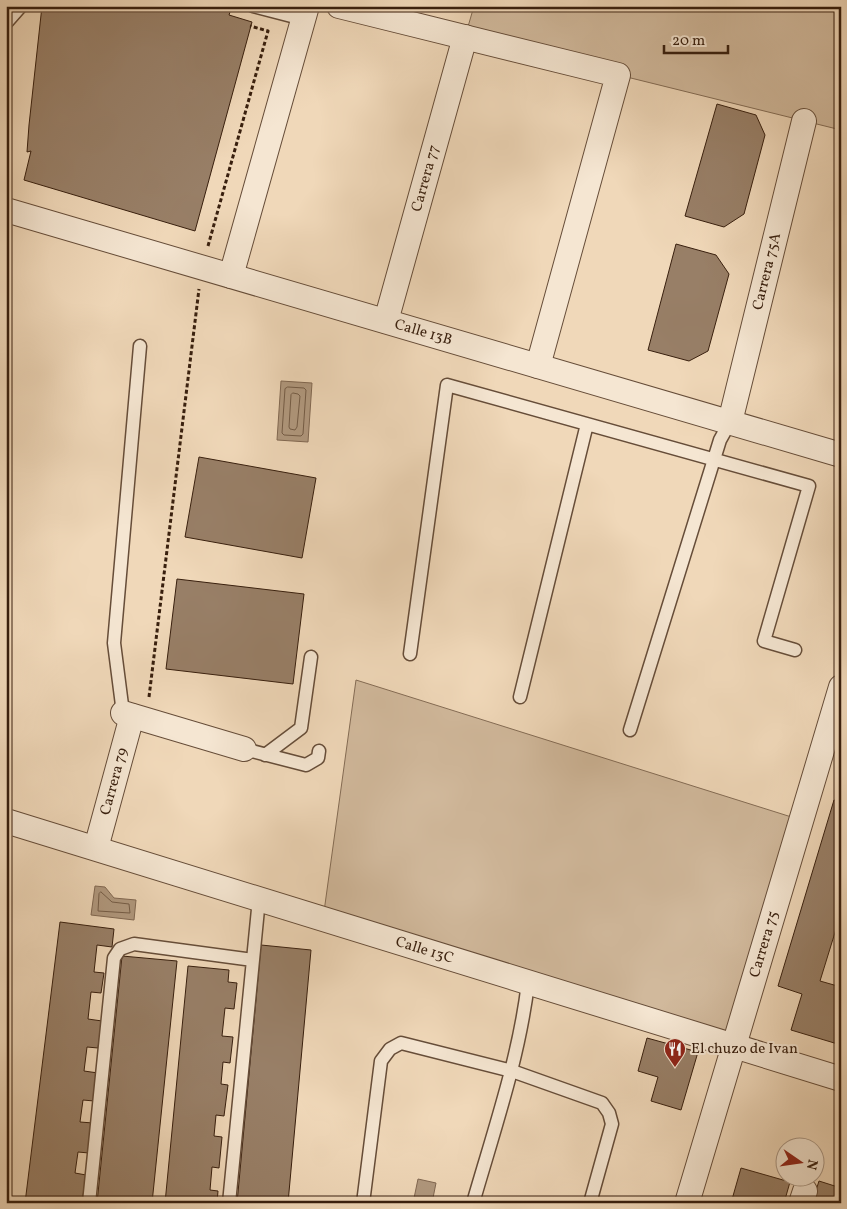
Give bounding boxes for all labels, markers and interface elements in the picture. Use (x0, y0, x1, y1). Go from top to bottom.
scale bar (664, 22, 728, 54)
text: 20 m (672, 31, 705, 52)
street label: Carrera 77 (406, 143, 445, 214)
street label: Carrera 75A (747, 230, 787, 312)
street label: Calle 13B (392, 314, 455, 351)
street label: Carrera 79 (95, 745, 133, 817)
street label: Carrera 75 (744, 909, 784, 980)
street label: Calle 13C (393, 931, 456, 969)
restaurant icon: El chuzo de Ivan (663, 1037, 687, 1068)
place label: El chuzo de Ivan (691, 1039, 798, 1060)
north arrow (774, 1136, 824, 1186)
text: N (801, 1157, 822, 1172)

